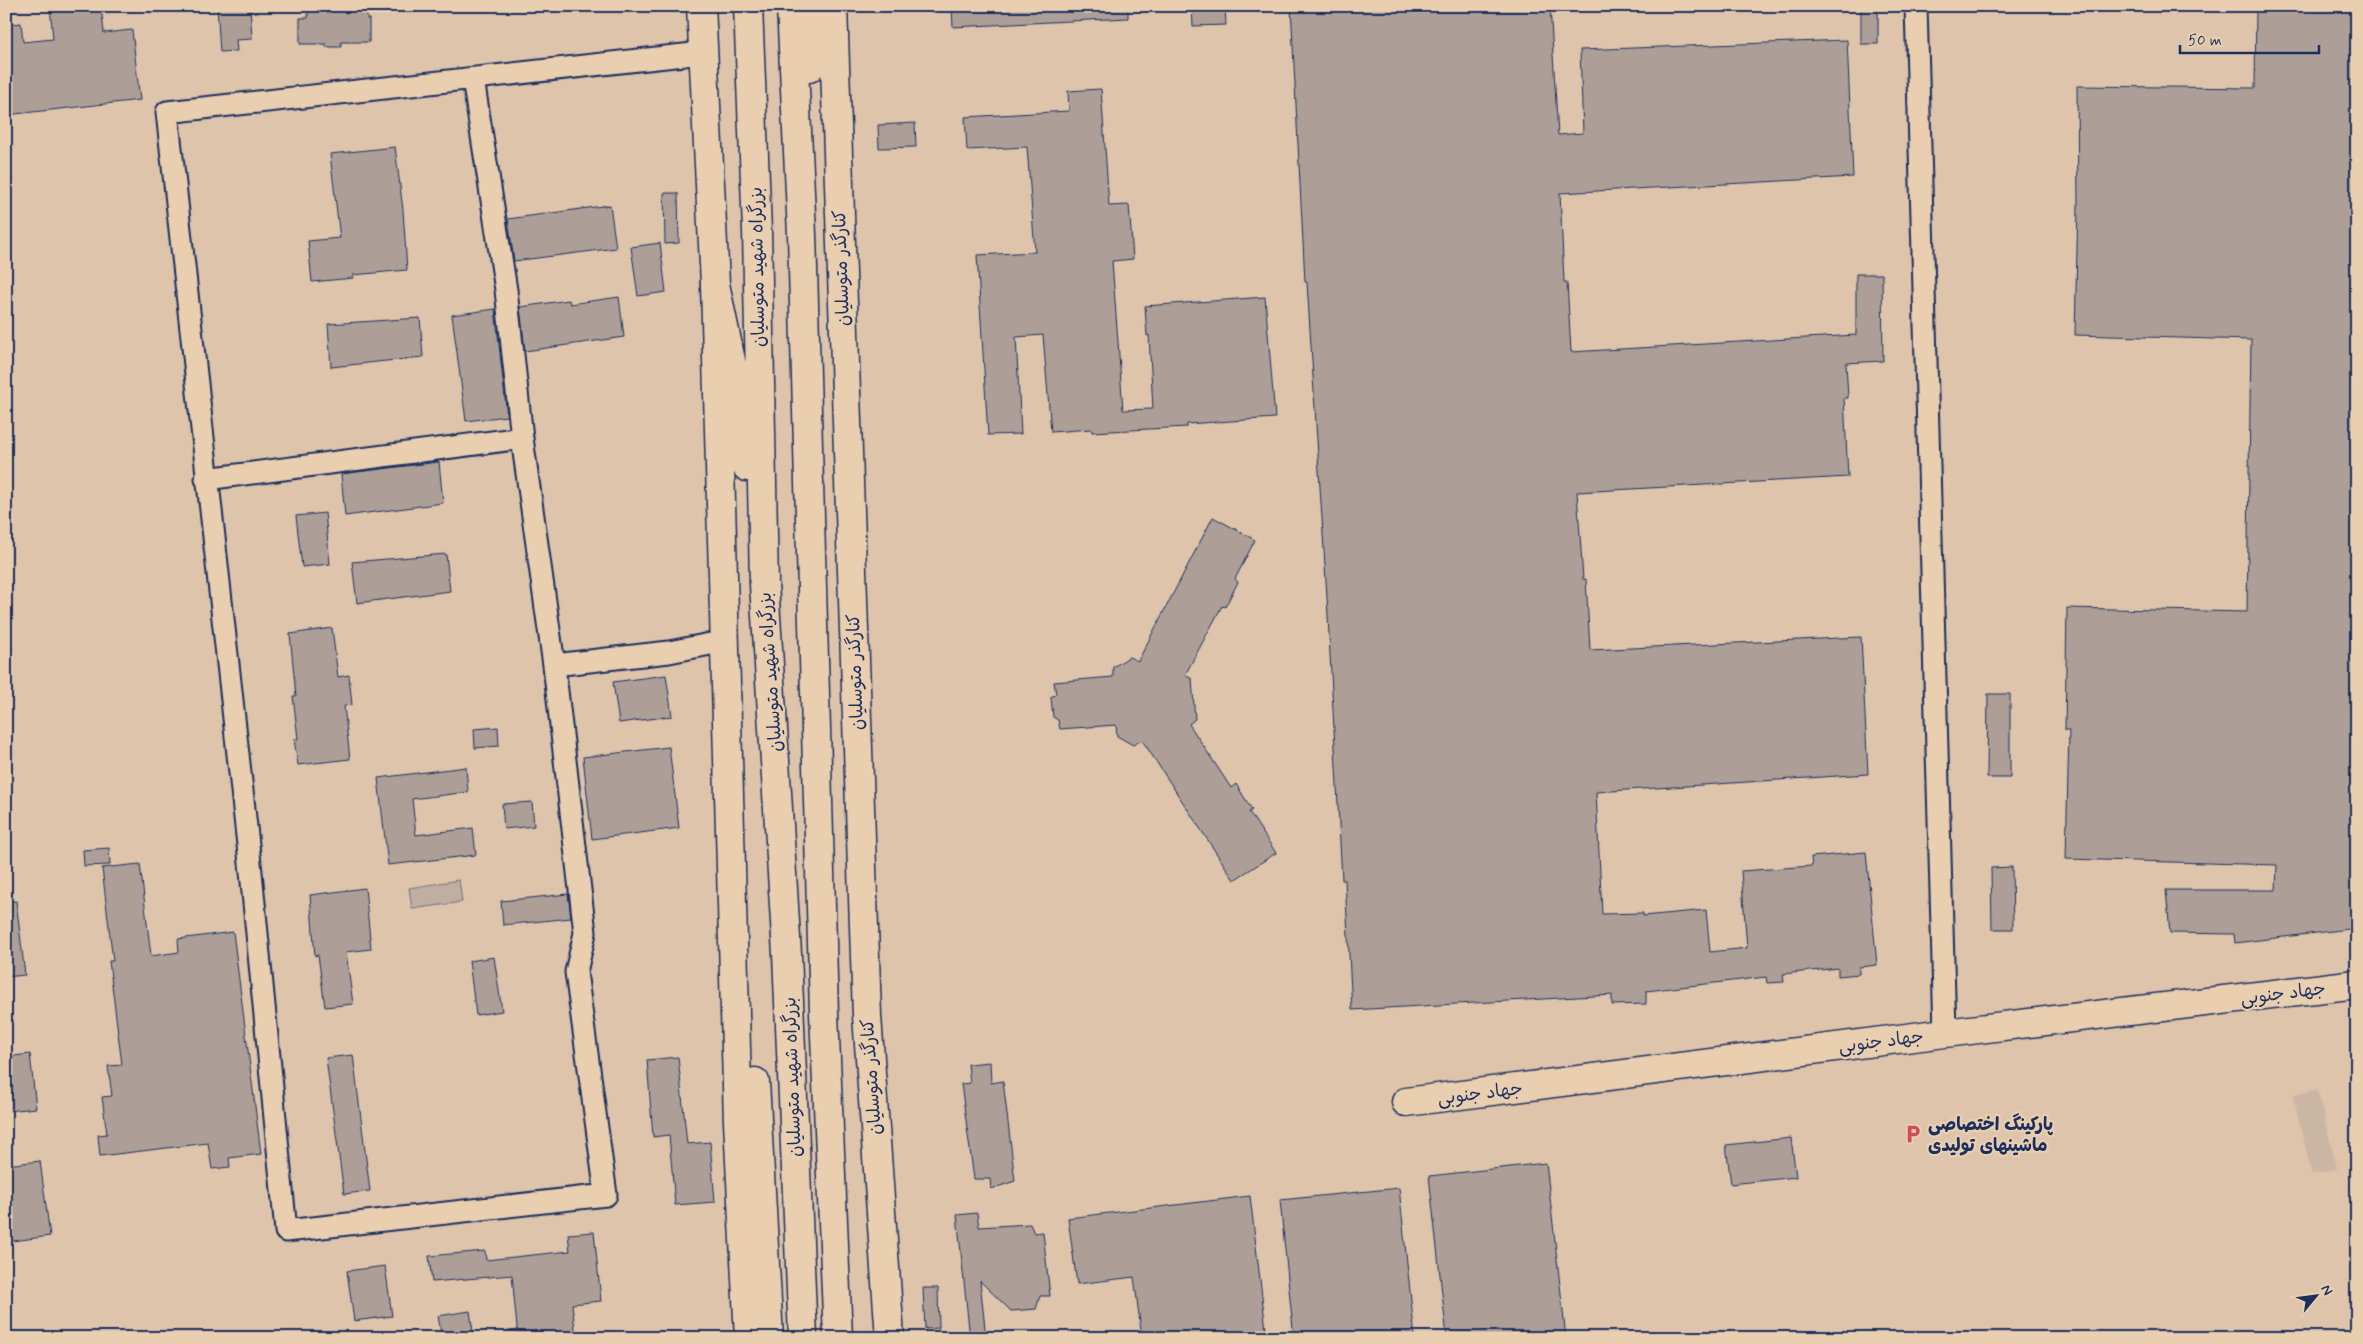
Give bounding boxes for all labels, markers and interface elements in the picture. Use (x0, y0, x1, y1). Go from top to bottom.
scale bar (2180, 22, 2319, 54)
text: 50 m (2188, 31, 2222, 51)
street label: بزرگراه شهید متوسلیان (745, 187, 771, 347)
street label: کنارگذر متوسلیان (828, 209, 856, 326)
street label: بزرگراه شهید متوسلیان (753, 591, 789, 753)
street label: کنارگذر متوسلیان (842, 613, 870, 730)
street label: جهاد جنوبی (2239, 977, 2327, 1011)
street label: بزرگراه شهید متوسلیان (778, 997, 808, 1157)
street label: کنارگذر متوسلیان (856, 1018, 888, 1136)
street label: جهاد جنوبی (1837, 1025, 1925, 1059)
street label: جهاد جنوبی (1436, 1077, 1524, 1111)
place label: پارکینگ اختصاصی ماشینهای تولیدی (1928, 1113, 2054, 1158)
parking icon: پارکینگ اختصاصی ماشینهای تولیدی (1902, 1123, 1924, 1145)
north arrow (2290, 1272, 2340, 1322)
text: N (2316, 1282, 2337, 1299)

